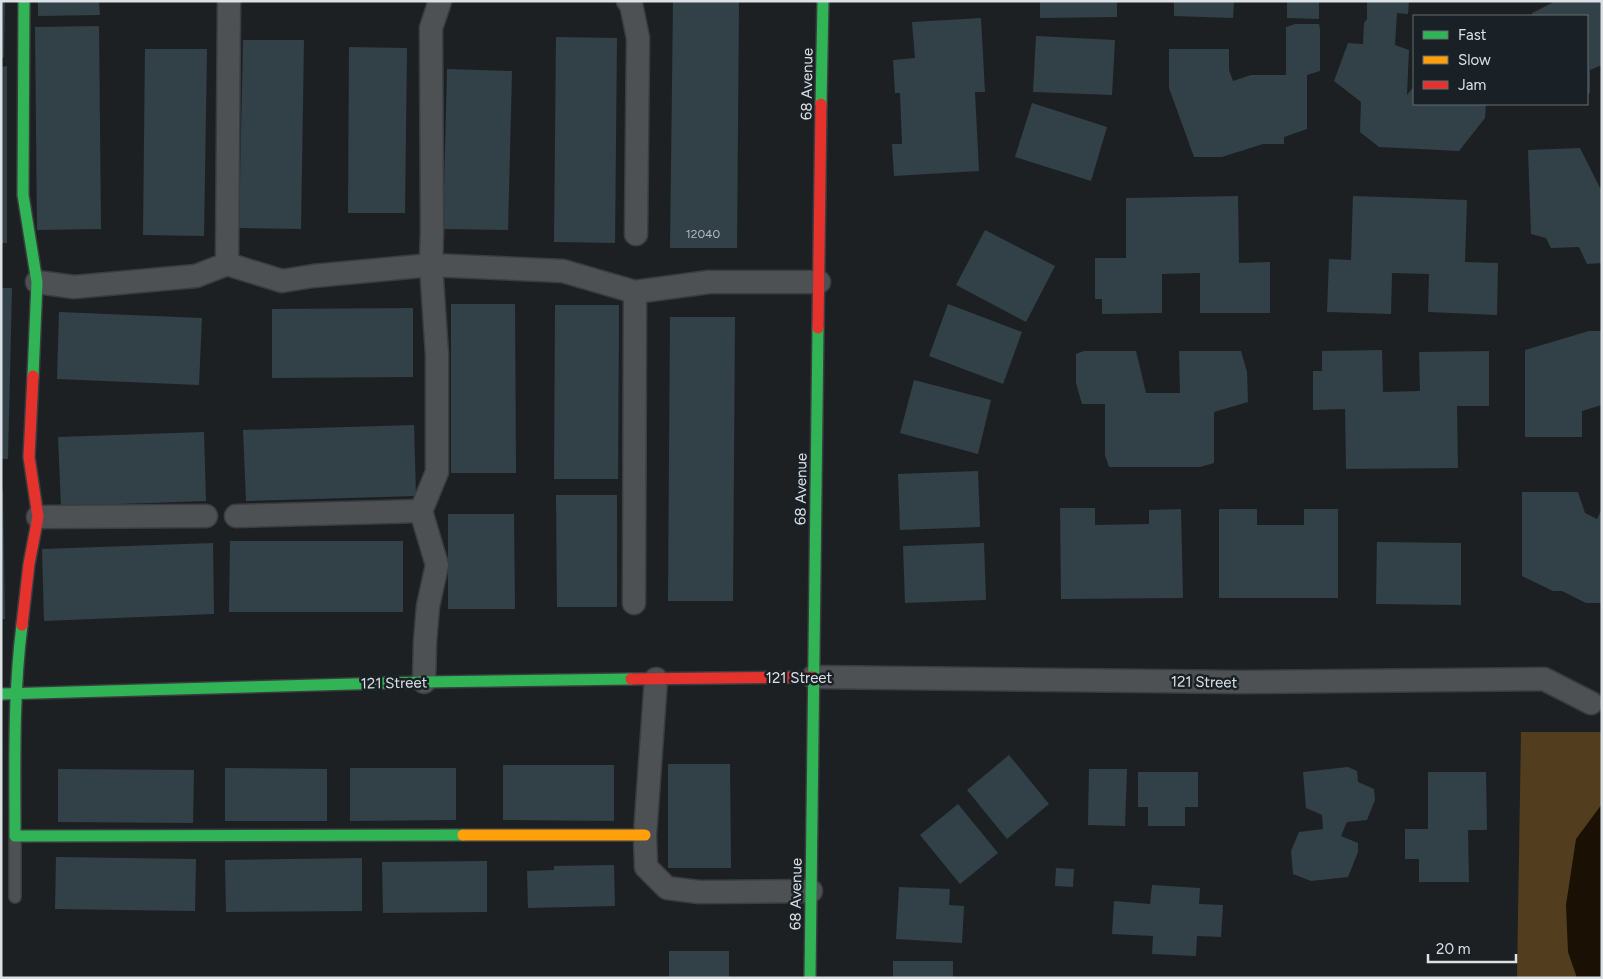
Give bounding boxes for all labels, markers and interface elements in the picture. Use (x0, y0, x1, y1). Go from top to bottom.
legend (1413, 15, 1588, 105)
text: Fast (1458, 26, 1487, 44)
street label: 68 Avenue (797, 48, 817, 120)
text: Slow (1458, 51, 1491, 69)
text: Jam (1458, 76, 1486, 94)
house number: 12040 (686, 227, 721, 241)
street label: 68 Avenue (791, 453, 811, 525)
street label: 121 Street (766, 669, 833, 687)
street label: 121 Street (1171, 672, 1238, 692)
street label: 121 Street (361, 673, 428, 693)
street label: 68 Avenue (786, 858, 806, 930)
scale bar (1428, 932, 1516, 964)
text: 20 m (1436, 940, 1470, 958)

